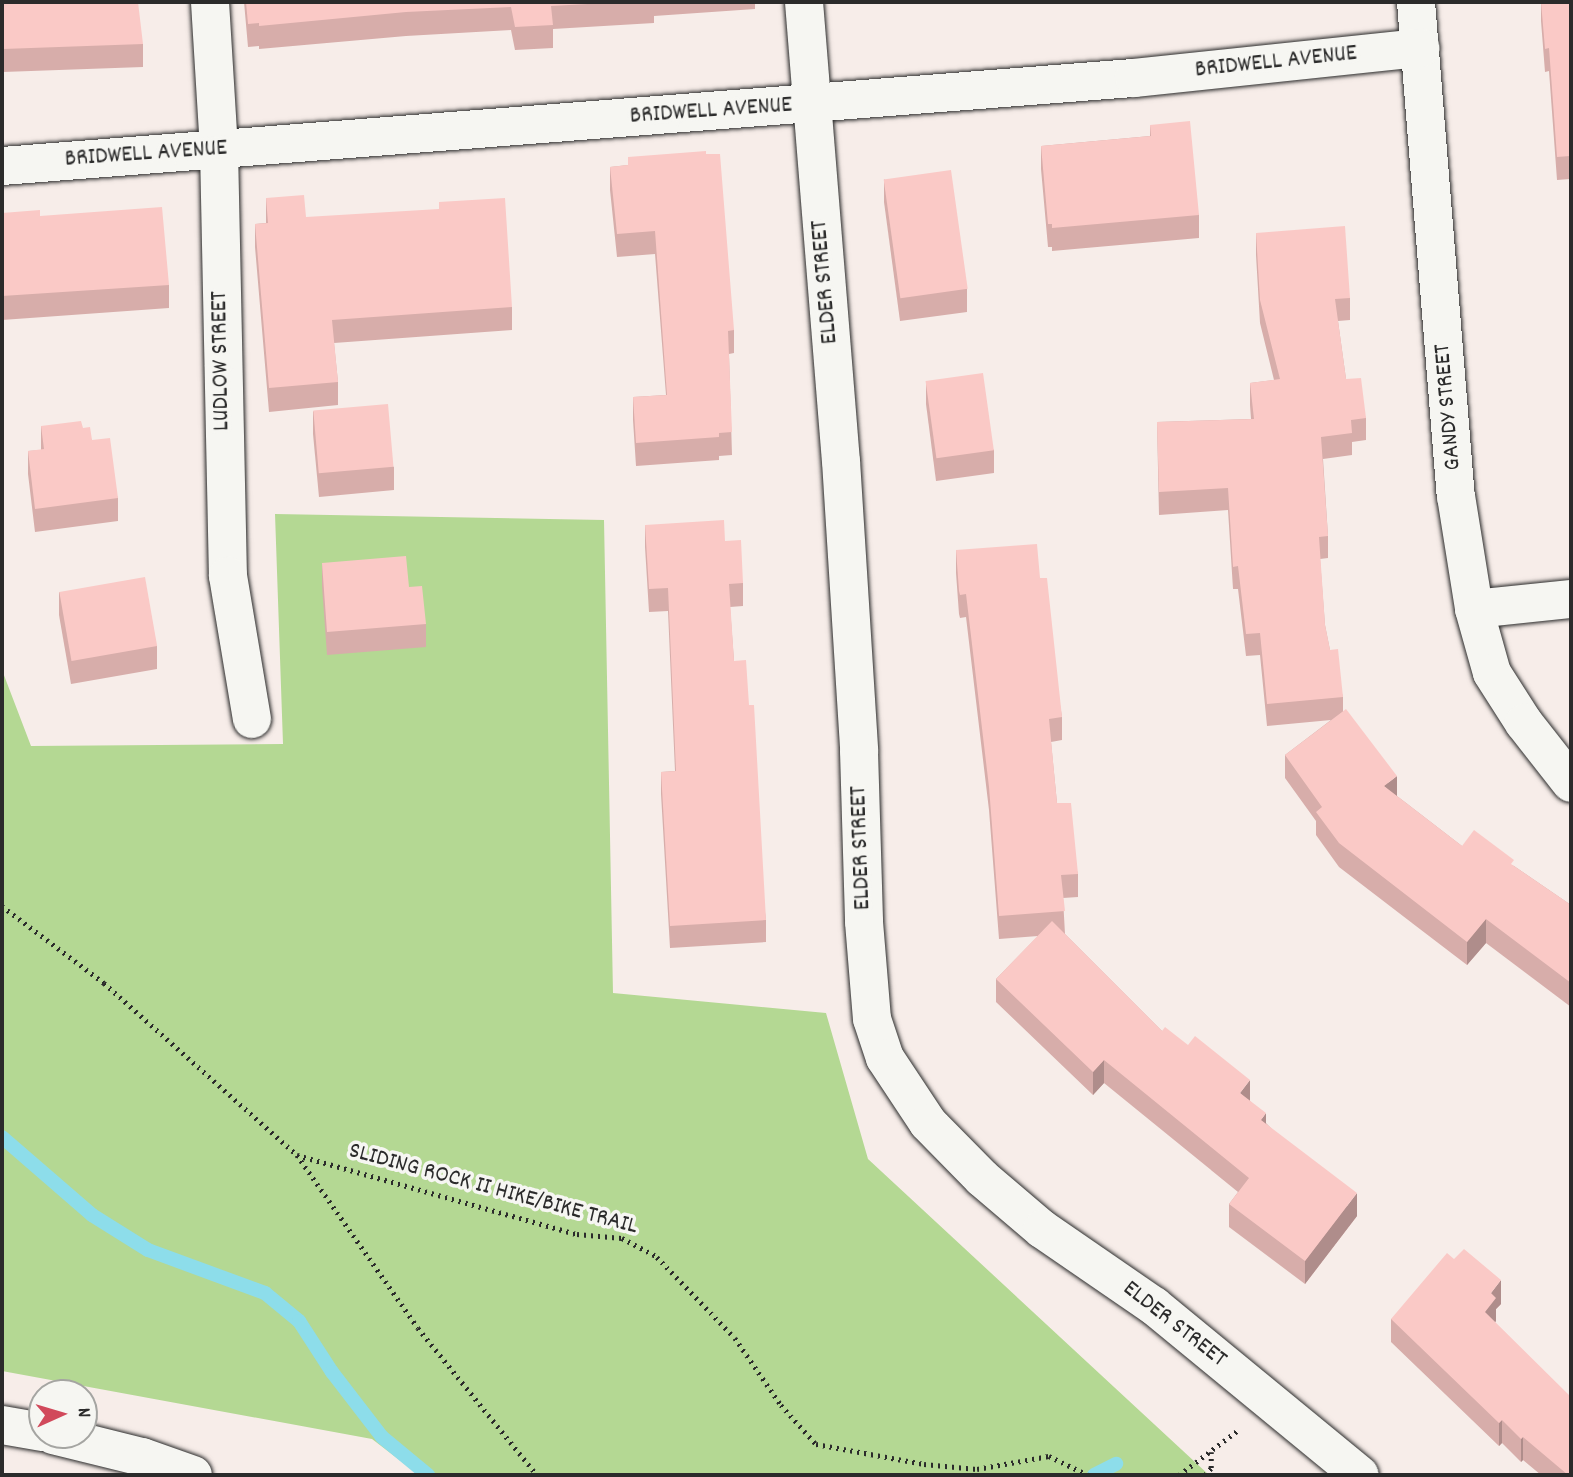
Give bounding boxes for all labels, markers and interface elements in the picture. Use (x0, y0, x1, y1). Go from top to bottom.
street label: BRIDWELL AVENUE (1194, 40, 1358, 86)
street label: BRIDWELL AVENUE (629, 92, 793, 132)
street label: BRIDWELL AVENUE (64, 135, 228, 175)
street label: ELDER STREET (806, 219, 846, 345)
street label: LUDLOW STREET (206, 291, 238, 431)
street label: GANDY STREET (1429, 342, 1469, 472)
street label: ELDER STREET (845, 785, 879, 911)
street label: SLIDING ROCK II HIKE/BIKE TRAIL (345, 1138, 641, 1242)
street label: ELDER STREET (1116, 1275, 1232, 1375)
north arrow (28, 1379, 98, 1449)
text: N (69, 1407, 96, 1418)

